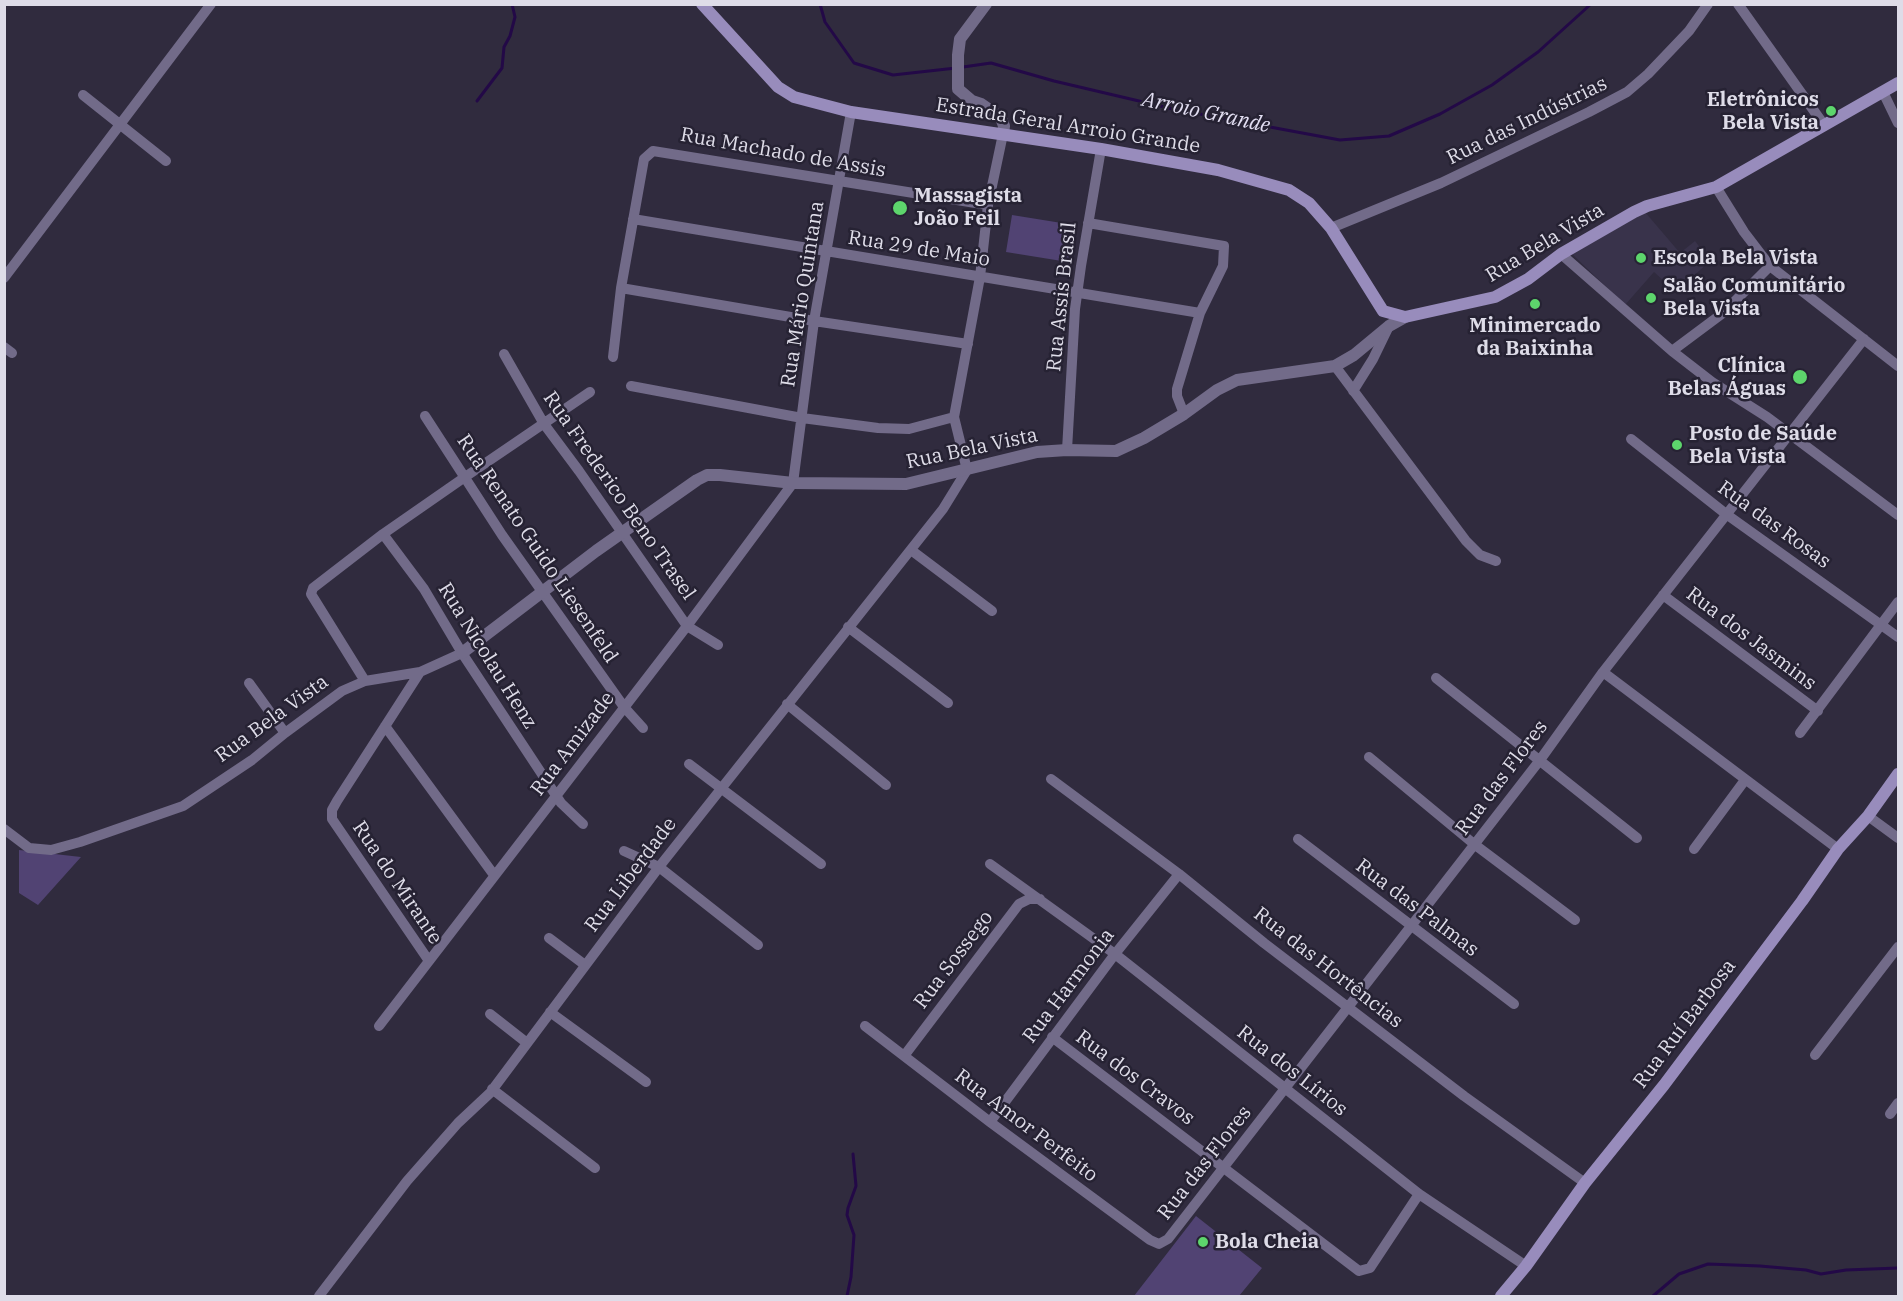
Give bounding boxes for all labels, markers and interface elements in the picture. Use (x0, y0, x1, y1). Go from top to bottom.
street label: Rua das Indústrias (1443, 72, 1611, 170)
water label: Arroio Grande (1140, 87, 1272, 139)
place label: Eletrônicos Bela Vista (1707, 88, 1819, 135)
street label: Estrada Geral Arroio Grande (934, 93, 1202, 159)
marker: Eletrônicos Bela Vista (1824, 104, 1838, 118)
street label: Rua Machado de Assis (678, 123, 888, 183)
place label: Massagista João Feil (914, 184, 1022, 231)
street label: Rua Bela Vista (1482, 198, 1608, 288)
street label: Rua Mário Quintana (776, 199, 830, 389)
marker: Massagista João Feil (891, 199, 909, 217)
street label: Rua Assis Brasil (1042, 221, 1082, 373)
street label: Rua 29 de Maio (846, 226, 992, 272)
place label: Escola Bela Vista (1653, 246, 1818, 270)
marker: Escola Bela Vista (1634, 251, 1648, 265)
place label: Salão Comunitário Bela Vista (1663, 274, 1845, 321)
marker: Salão Comunitário Bela Vista (1644, 291, 1658, 305)
marker: Minimercado da Baixinha (1528, 297, 1542, 311)
place label: Minimercado da Baixinha (1469, 314, 1601, 361)
place label: Clínica Belas Águas (1668, 354, 1786, 401)
marker: Clínica Belas Águas (1791, 368, 1809, 386)
street label: Rua Frederico Beno Trasel (538, 387, 700, 605)
place label: Posto de Saúde Bela Vista (1689, 422, 1837, 469)
street label: Rua Bela Vista (904, 423, 1040, 475)
street label: Rua Renato Guido Liesenfeld (451, 430, 623, 668)
marker: Posto de Saúde Bela Vista (1670, 438, 1684, 452)
street label: Rua das Rosas (1713, 476, 1835, 574)
street label: Rua Nicolau Henz (432, 578, 542, 734)
street label: Rua dos Jasmins (1681, 582, 1821, 696)
street label: Rua Bela Vista (211, 670, 333, 768)
street label: Rua Amizade (526, 687, 620, 801)
street label: Rua das Flores (1451, 716, 1553, 840)
street label: Rua Liberdade (580, 813, 682, 937)
street label: Rua do Mirante (347, 817, 447, 949)
street label: Rua das Palmas (1351, 854, 1483, 962)
street label: Rua das Hortências (1249, 902, 1407, 1034)
street label: Rua Sossego (909, 906, 999, 1014)
street label: Rua Harmonia (1018, 924, 1120, 1048)
street label: Rua Ruí Barbosa (1629, 955, 1741, 1093)
street label: Rua dos Lírios (1232, 1020, 1352, 1122)
street label: Rua dos Cravos (1071, 1025, 1199, 1131)
street label: Rua Amor Perfeito (950, 1064, 1102, 1188)
street label: Rua das Flores (1153, 1101, 1257, 1225)
place label: Bola Cheia (1215, 1230, 1319, 1254)
marker: Bola Cheia (1196, 1235, 1210, 1249)

